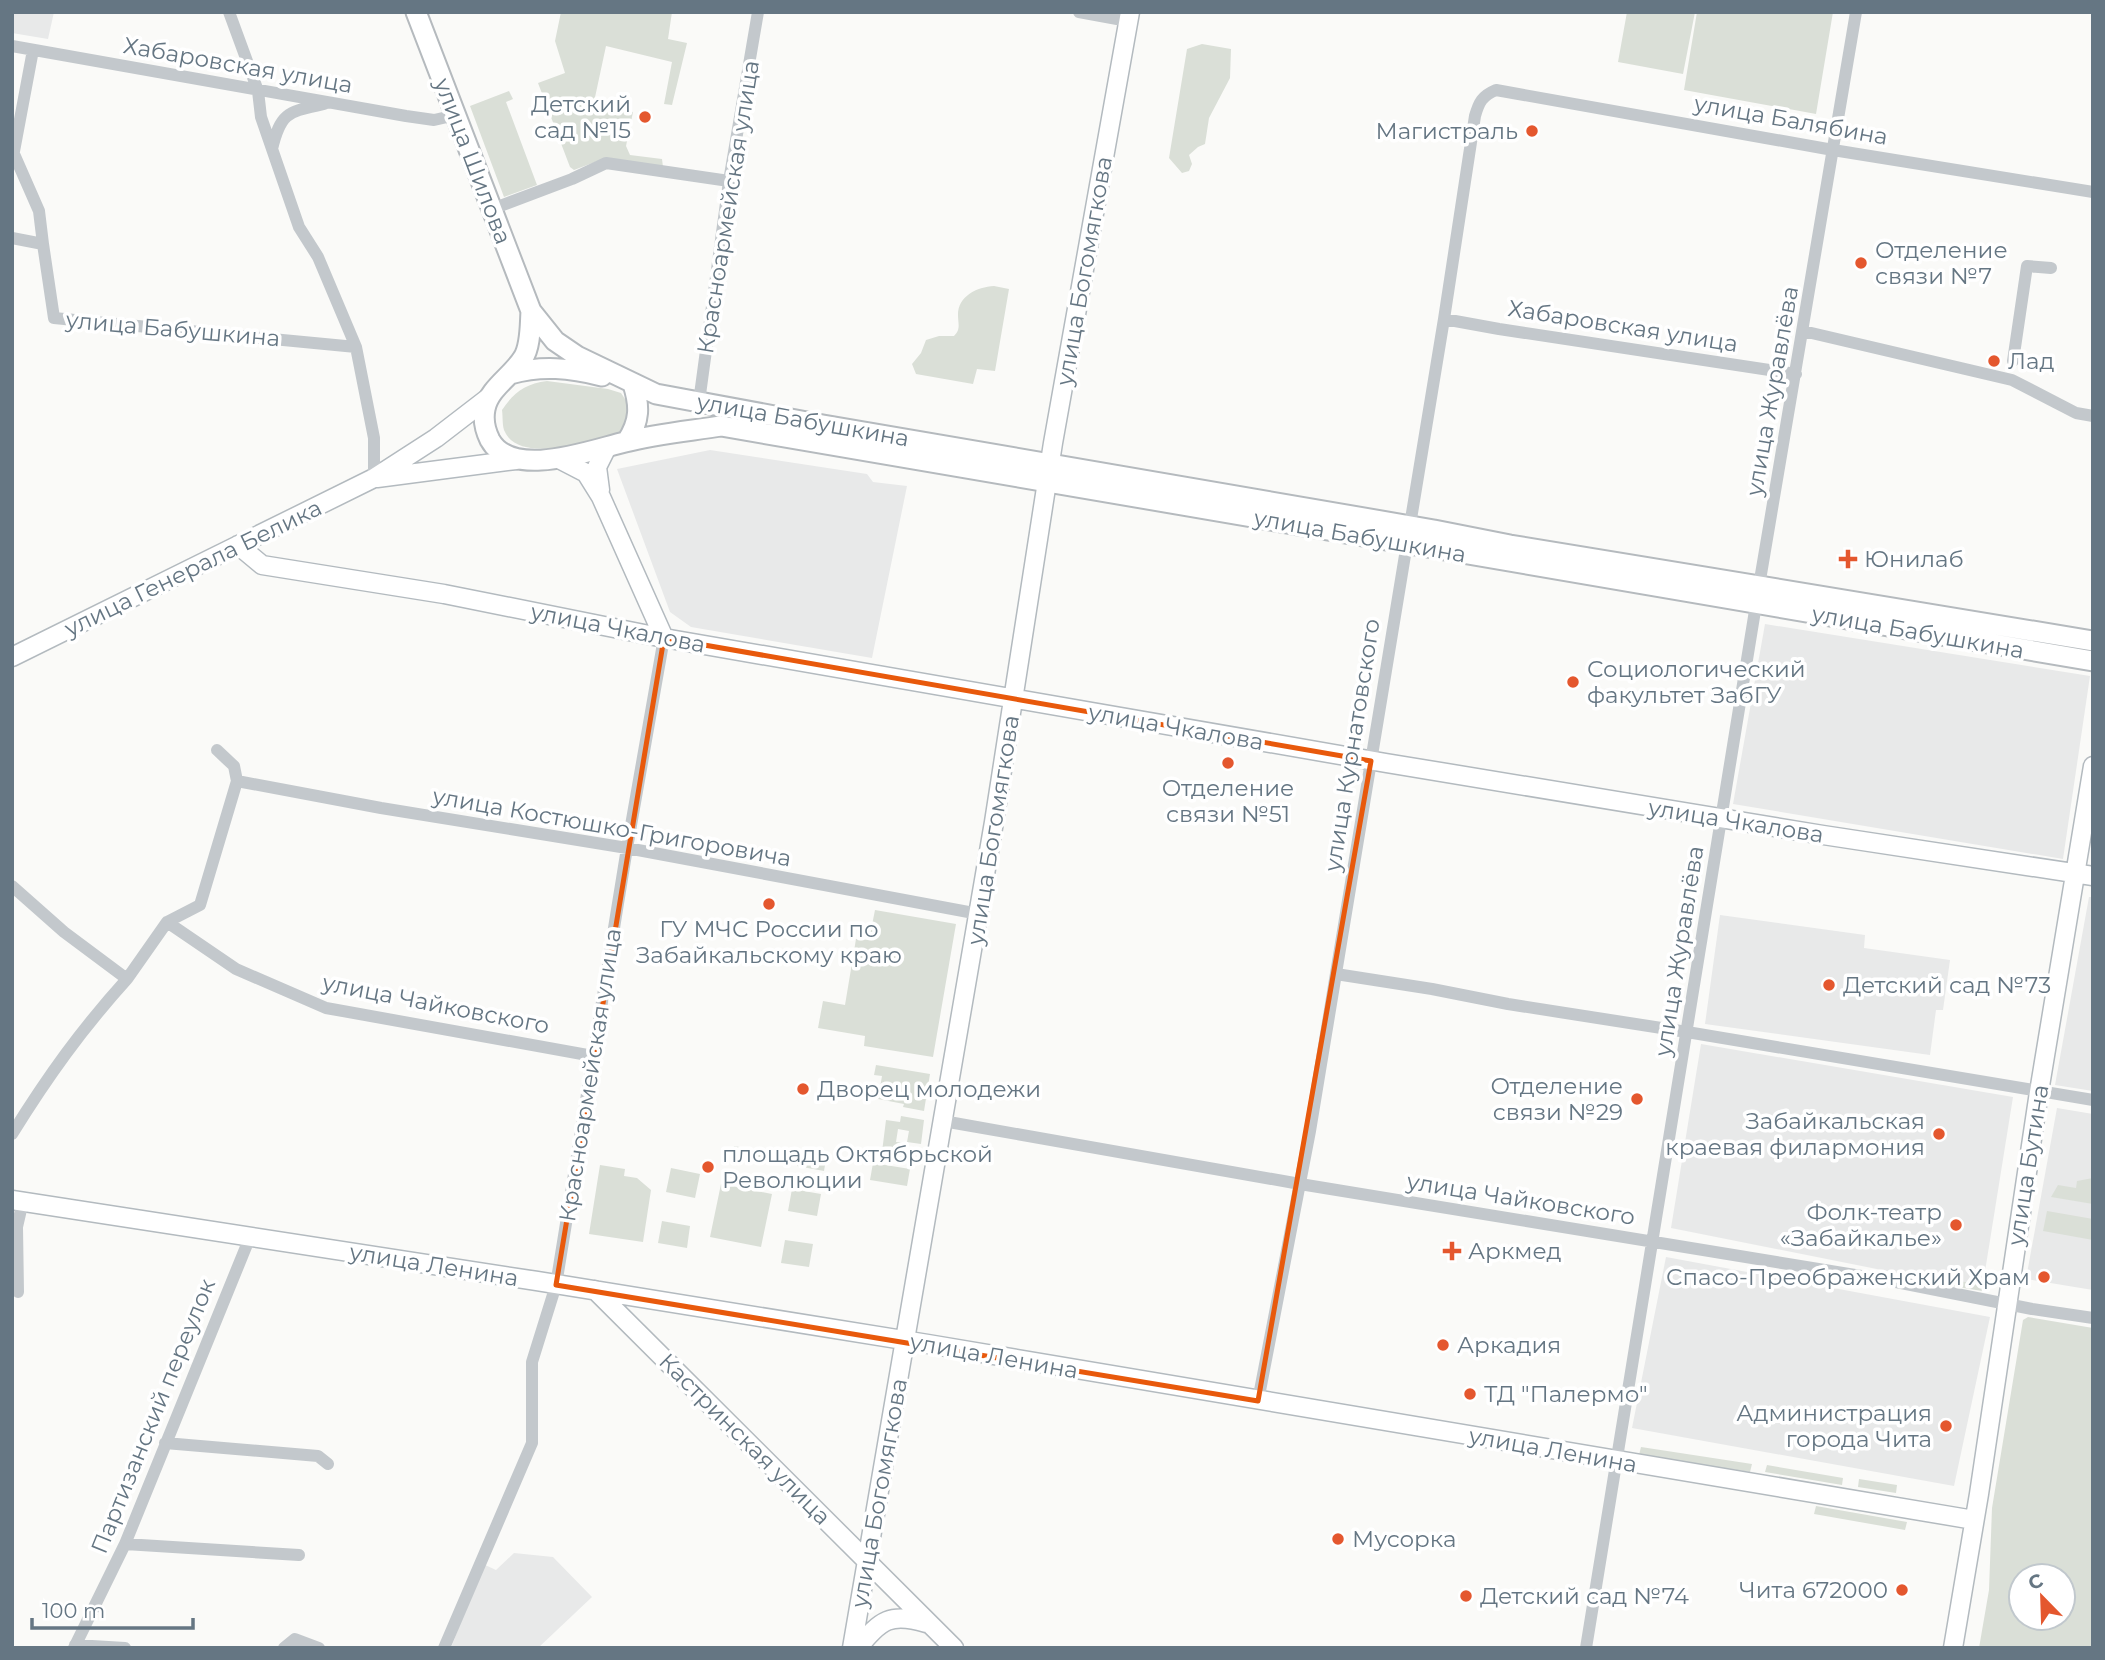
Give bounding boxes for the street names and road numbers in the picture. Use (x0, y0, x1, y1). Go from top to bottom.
street label: Хабаровская улица (121, 31, 355, 99)
street label: Красноармейская улица (691, 58, 765, 356)
street label: улица Шилова (428, 73, 517, 248)
street label: улица Балябина (1691, 89, 1890, 151)
street label: улица Богомягкова (1050, 154, 1118, 389)
street label: улица Журавлёва (1740, 284, 1804, 499)
street label: Хабаровская улица (1506, 294, 1740, 358)
street label: улица Бабушкина (64, 306, 281, 352)
street label: улица Бабушкина (694, 387, 911, 452)
street label: улица Генерала Белика (59, 493, 326, 643)
street label: улица Бабушкина (1251, 503, 1468, 568)
street label: улица Чкалова (527, 597, 708, 659)
street label: улица Бабушкина (1809, 599, 2026, 664)
street label: улица Курнатовского (1318, 617, 1386, 874)
street label: улица Чкалова (1085, 698, 1266, 756)
street label: улица Богомягкова (961, 713, 1025, 948)
street label: улица Костюшко-Григоровича (429, 781, 794, 872)
street label: улица Чкалова (1645, 793, 1826, 849)
street label: улица Журавлёва (1648, 844, 1709, 1059)
street label: Красноармейская улица (553, 926, 627, 1224)
street label: улица Чайковского (319, 968, 552, 1040)
street label: улица Бутина (2001, 1082, 2055, 1249)
street label: улица Чайковского (1404, 1167, 1637, 1231)
street label: улица Ленина (347, 1238, 520, 1292)
street label: Партизанский переулок (85, 1274, 221, 1558)
street label: улица Ленина (907, 1327, 1080, 1385)
street label: Кастринская улица (653, 1347, 837, 1531)
street label: улица Богомягкова (845, 1376, 913, 1611)
street label: улица Ленина (1466, 1421, 1639, 1479)

